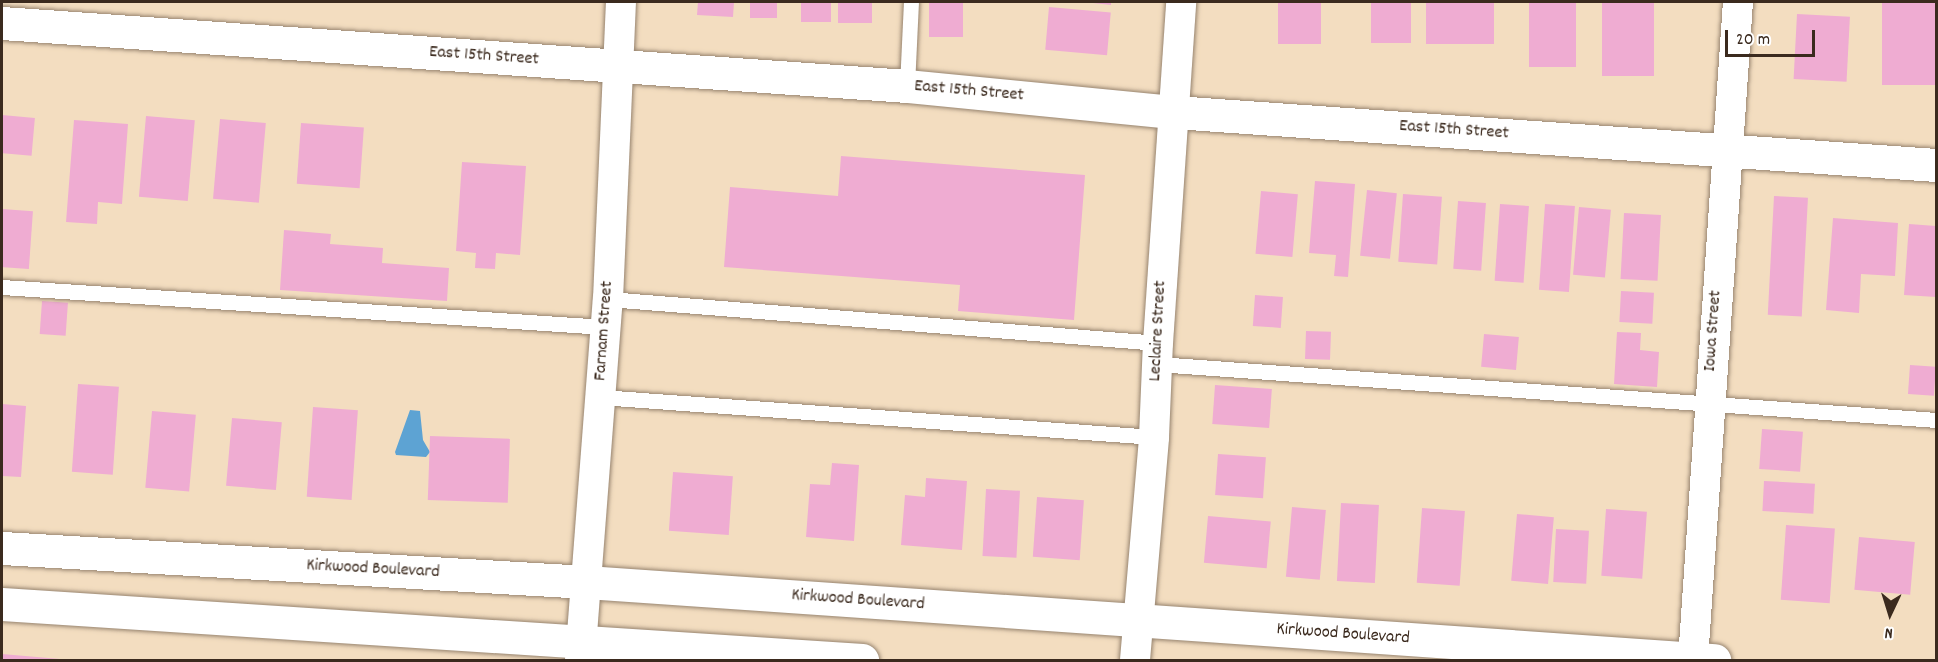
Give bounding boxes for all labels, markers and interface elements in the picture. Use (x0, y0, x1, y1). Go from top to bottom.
scale bar (1728, 18, 1818, 56)
text: 20 m (1736, 28, 1770, 53)
street label: East 15th Street (428, 42, 540, 72)
street label: East 15th Street (913, 76, 1025, 108)
street label: East 15th Street (1398, 116, 1510, 146)
street label: Farnam Street (591, 280, 619, 382)
street label: Leclaire Street (1146, 280, 1172, 382)
street label: Iowa Street (1700, 290, 1728, 372)
street label: Kirkwood Boulevard (306, 556, 440, 584)
north arrow (1860, 584, 1920, 644)
street label: Kirkwood Boulevard (791, 586, 925, 616)
street label: Kirkwood Boulevard (1276, 620, 1410, 650)
text: N (1884, 621, 1893, 644)

